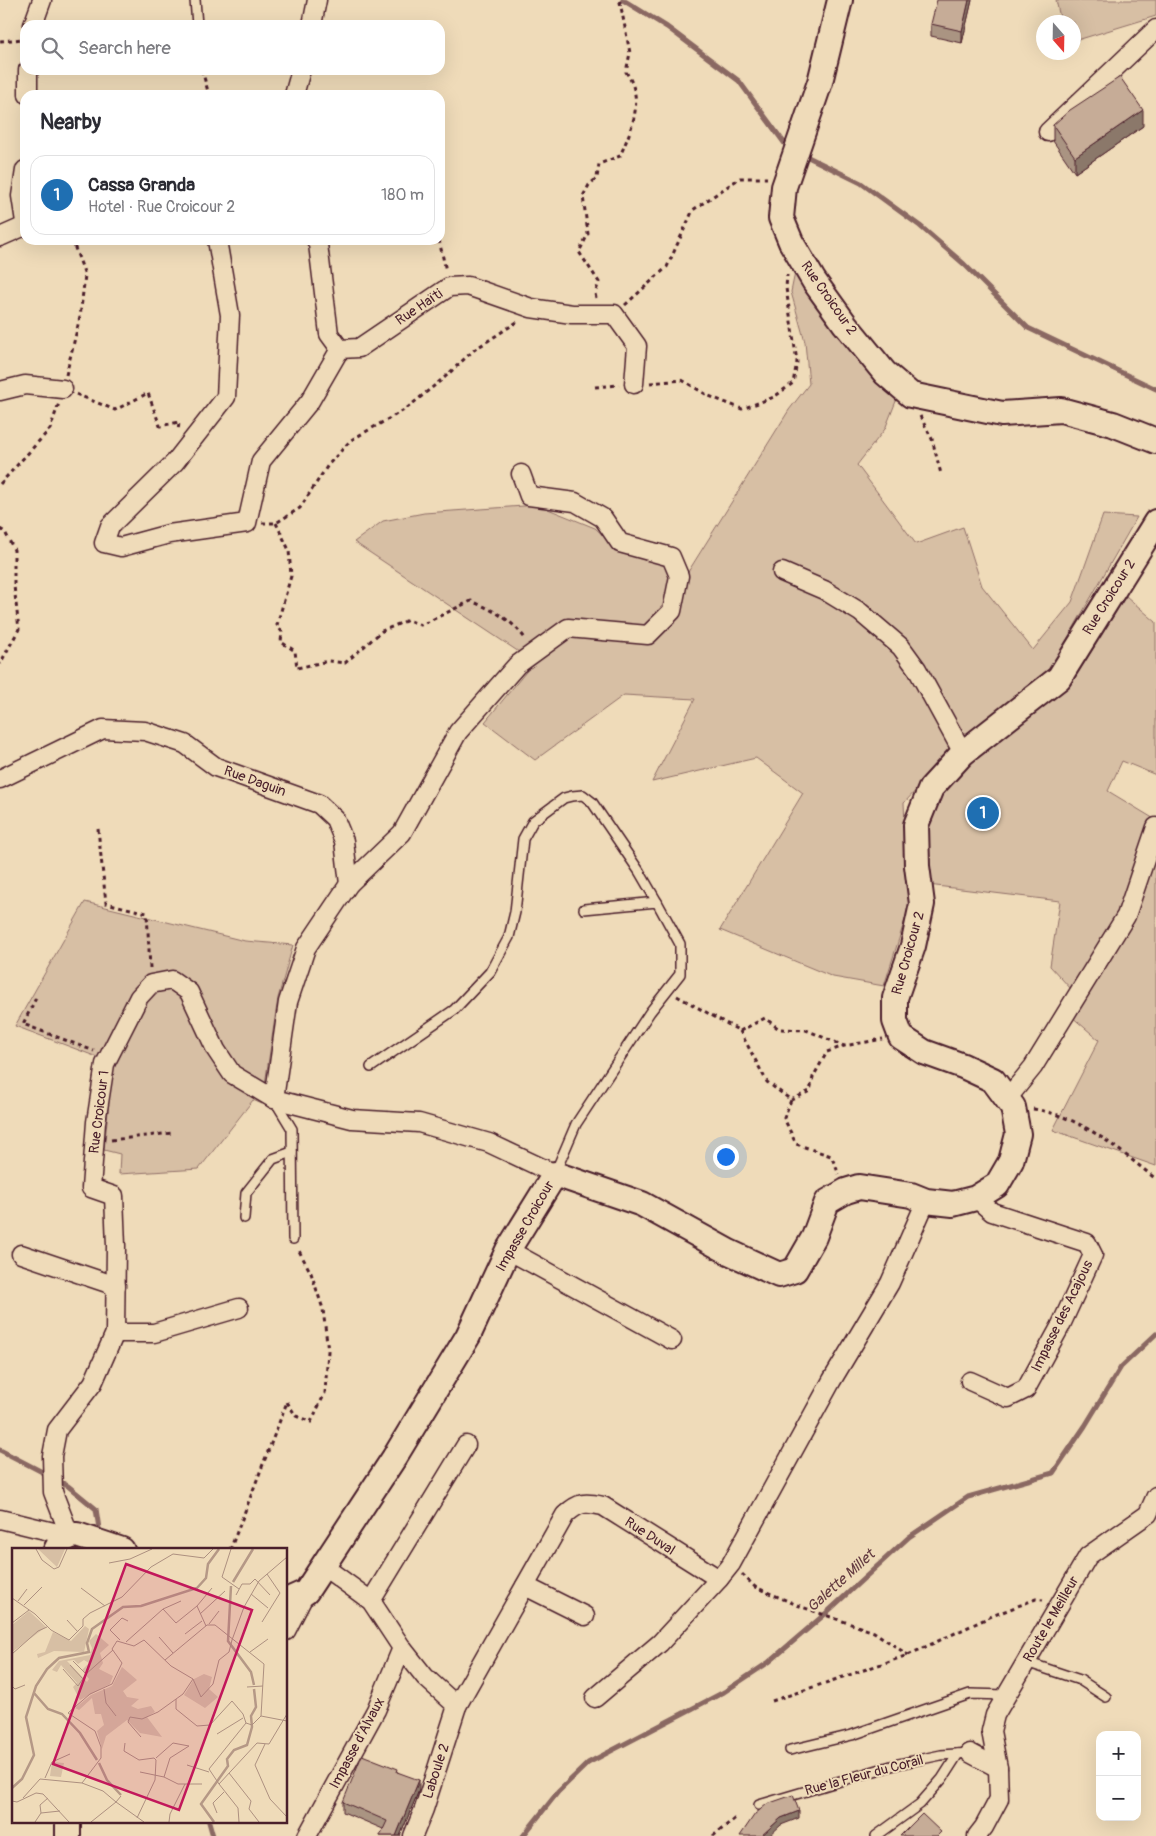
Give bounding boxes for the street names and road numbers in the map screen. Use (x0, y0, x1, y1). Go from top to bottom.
street label: Rue Croicour 2 (797, 258, 861, 338)
street label: Rue Haïti (392, 285, 446, 329)
street label: Rue Croicour 2 (1079, 556, 1139, 638)
street label: Rue Daguin (222, 762, 288, 800)
street label: Rue Croicour 2 (888, 909, 928, 997)
street label: Rue Croicour 1 (85, 1069, 113, 1155)
street label: Impasse Croicour (492, 1178, 558, 1274)
street label: Impasse des Acajous (1028, 1257, 1097, 1375)
street label: Rue Duval (622, 1513, 678, 1559)
street label: Route le Meilleur (1019, 1573, 1083, 1665)
street label: Impasse d'Alvaux (326, 1695, 388, 1791)
street label: Laboule 2 (419, 1741, 453, 1801)
street label: Rue la Fleur du Corail (803, 1751, 925, 1799)

